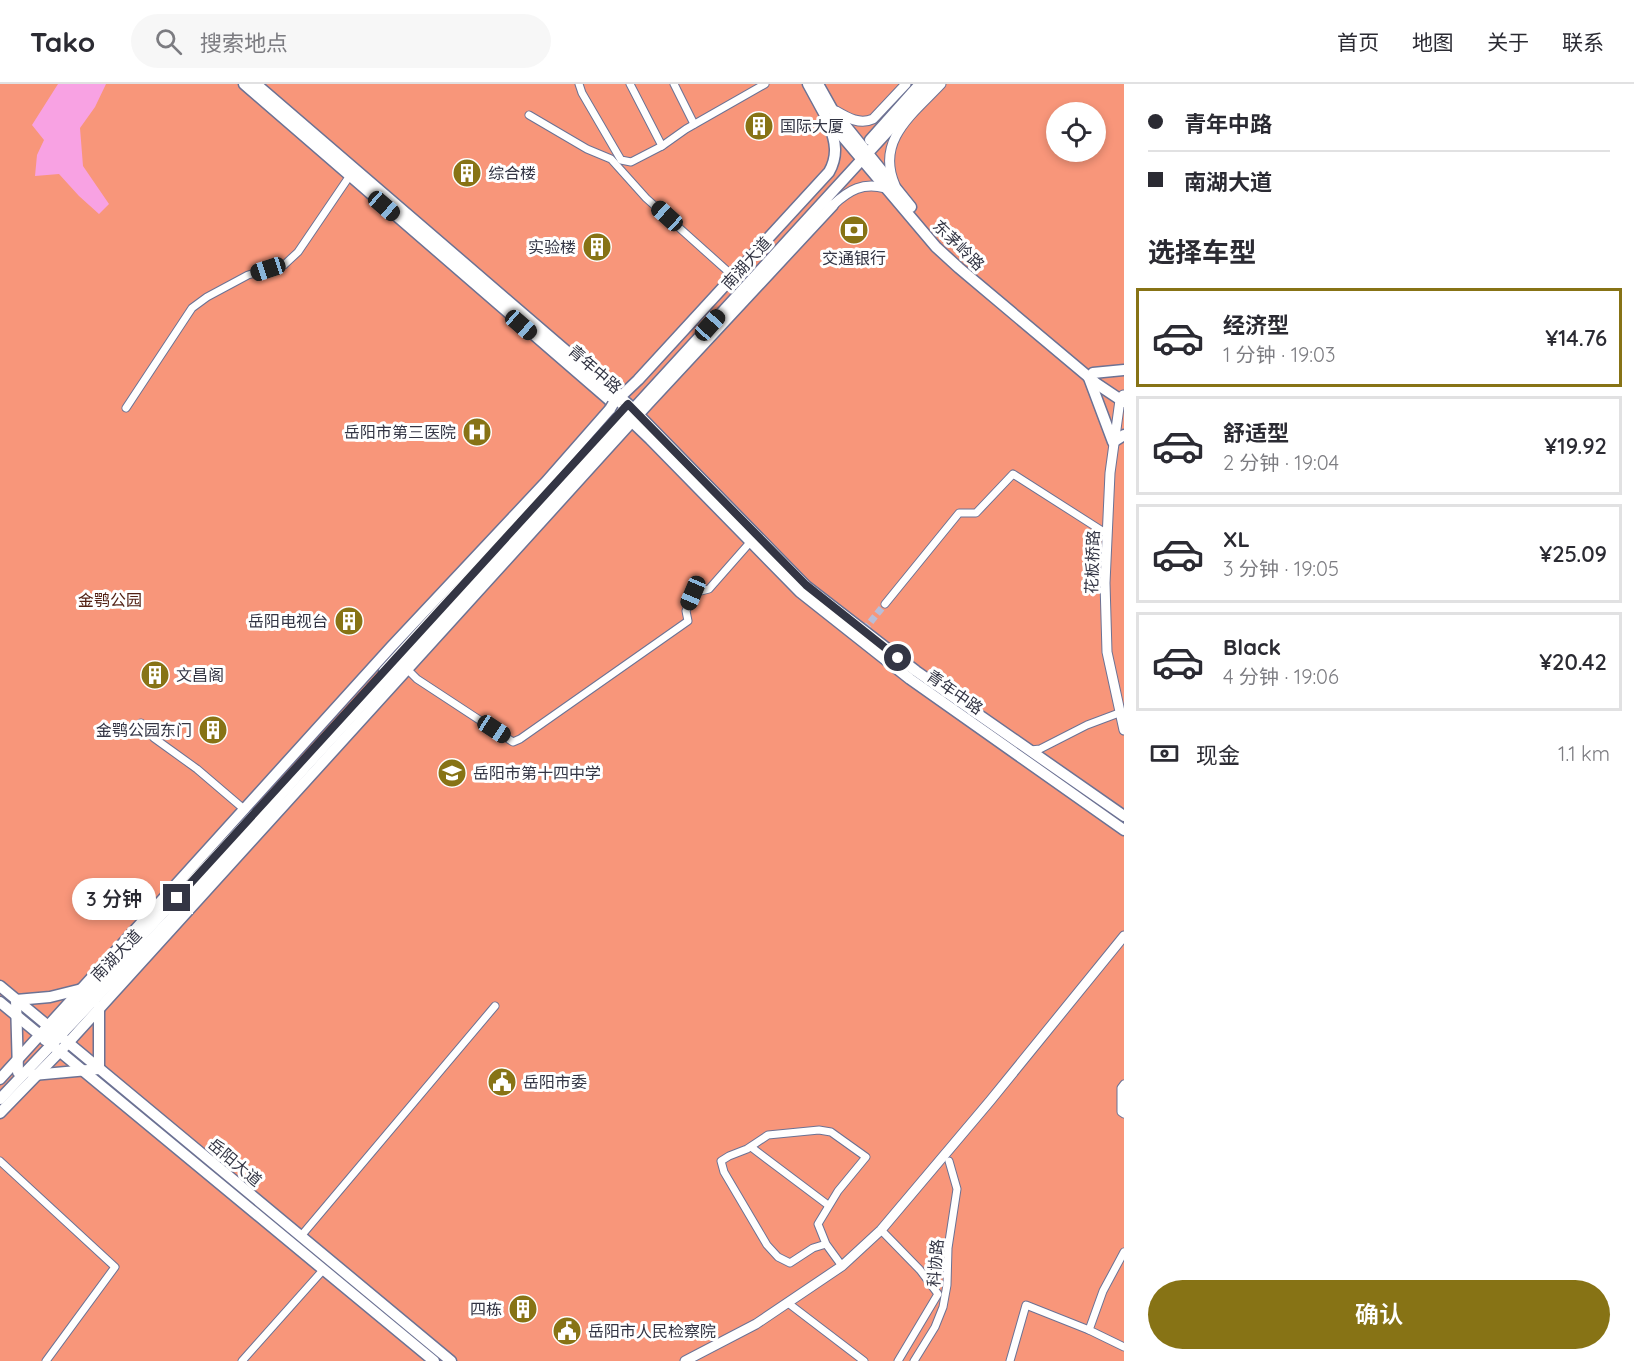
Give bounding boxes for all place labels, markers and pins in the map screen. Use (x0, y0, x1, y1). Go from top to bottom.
building icon: 国际大厦 (743, 110, 775, 142)
place label: 国际大厦 (780, 116, 844, 136)
building icon: 综合楼 (451, 157, 483, 189)
place label: 综合楼 (488, 163, 536, 183)
bank icon: 交通银行 (838, 214, 870, 246)
building icon: 实验楼 (581, 231, 613, 263)
place label: 实验楼 (528, 237, 576, 257)
place label: 交通银行 (822, 248, 886, 268)
hospital icon: 岳阳市第三医院 (461, 416, 493, 448)
place label: 岳阳市第三医院 (344, 422, 456, 442)
building icon: 岳阳电视台 (333, 605, 365, 637)
place label: 岳阳电视台 (248, 611, 328, 631)
building icon: 文昌阁 (139, 659, 171, 691)
place label: 文昌阁 (176, 665, 224, 685)
building icon: 金鹗公园东门 (197, 714, 229, 746)
place label: 金鹗公园东门 (96, 720, 192, 740)
school or university icon: 岳阳市第十四中学 (436, 757, 468, 789)
place label: 岳阳市第十四中学 (473, 763, 601, 783)
public building icon: 岳阳市委 (486, 1066, 518, 1098)
place label: 岳阳市委 (523, 1072, 587, 1092)
building icon: 四栋 (507, 1293, 539, 1325)
place label: 四栋 (470, 1299, 502, 1319)
public building icon: 岳阳市人民检察院 (551, 1315, 583, 1347)
place label: 岳阳市人民检察院 (588, 1321, 716, 1341)

